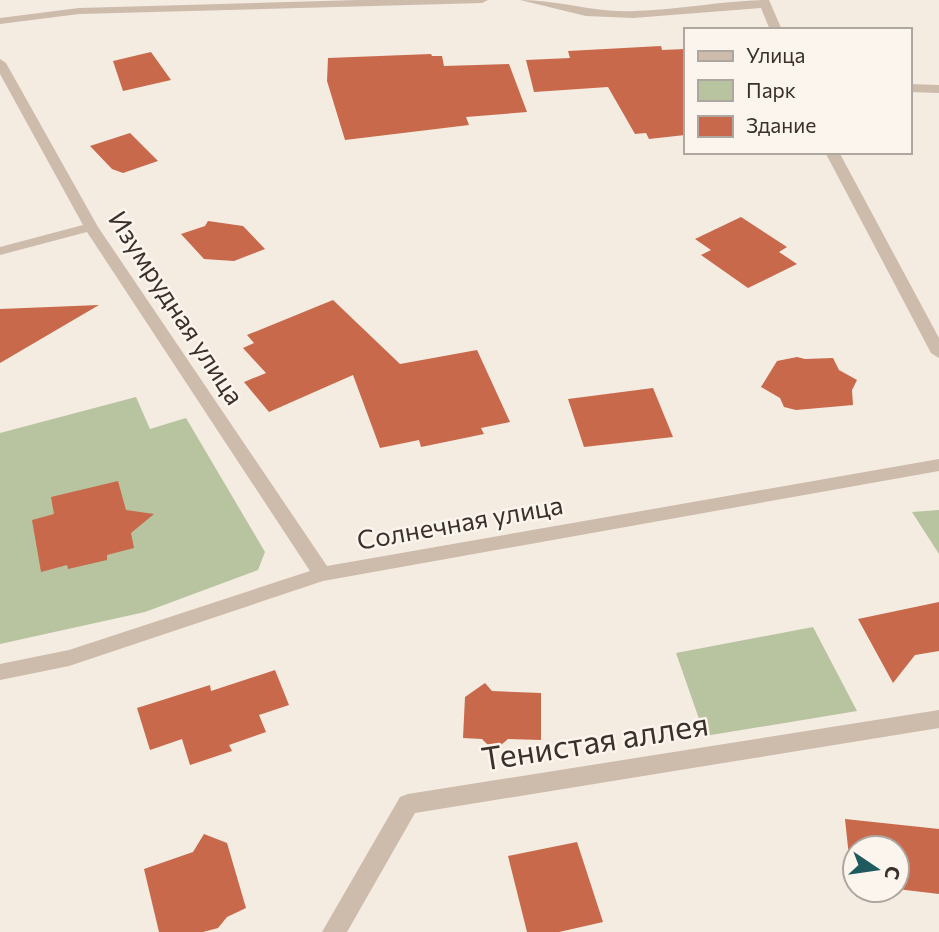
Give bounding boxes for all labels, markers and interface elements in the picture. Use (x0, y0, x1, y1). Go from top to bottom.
legend (684, 28, 911, 154)
text: Улица (746, 42, 805, 67)
text: Парк (746, 77, 796, 102)
text: Здание (746, 112, 816, 137)
street label: Изумрудная улица (103, 205, 251, 410)
street label: Солнечная улица (354, 488, 565, 555)
street label: Тенистая аллея (478, 702, 711, 778)
north arrow (841, 834, 911, 904)
text: С (880, 864, 906, 882)

